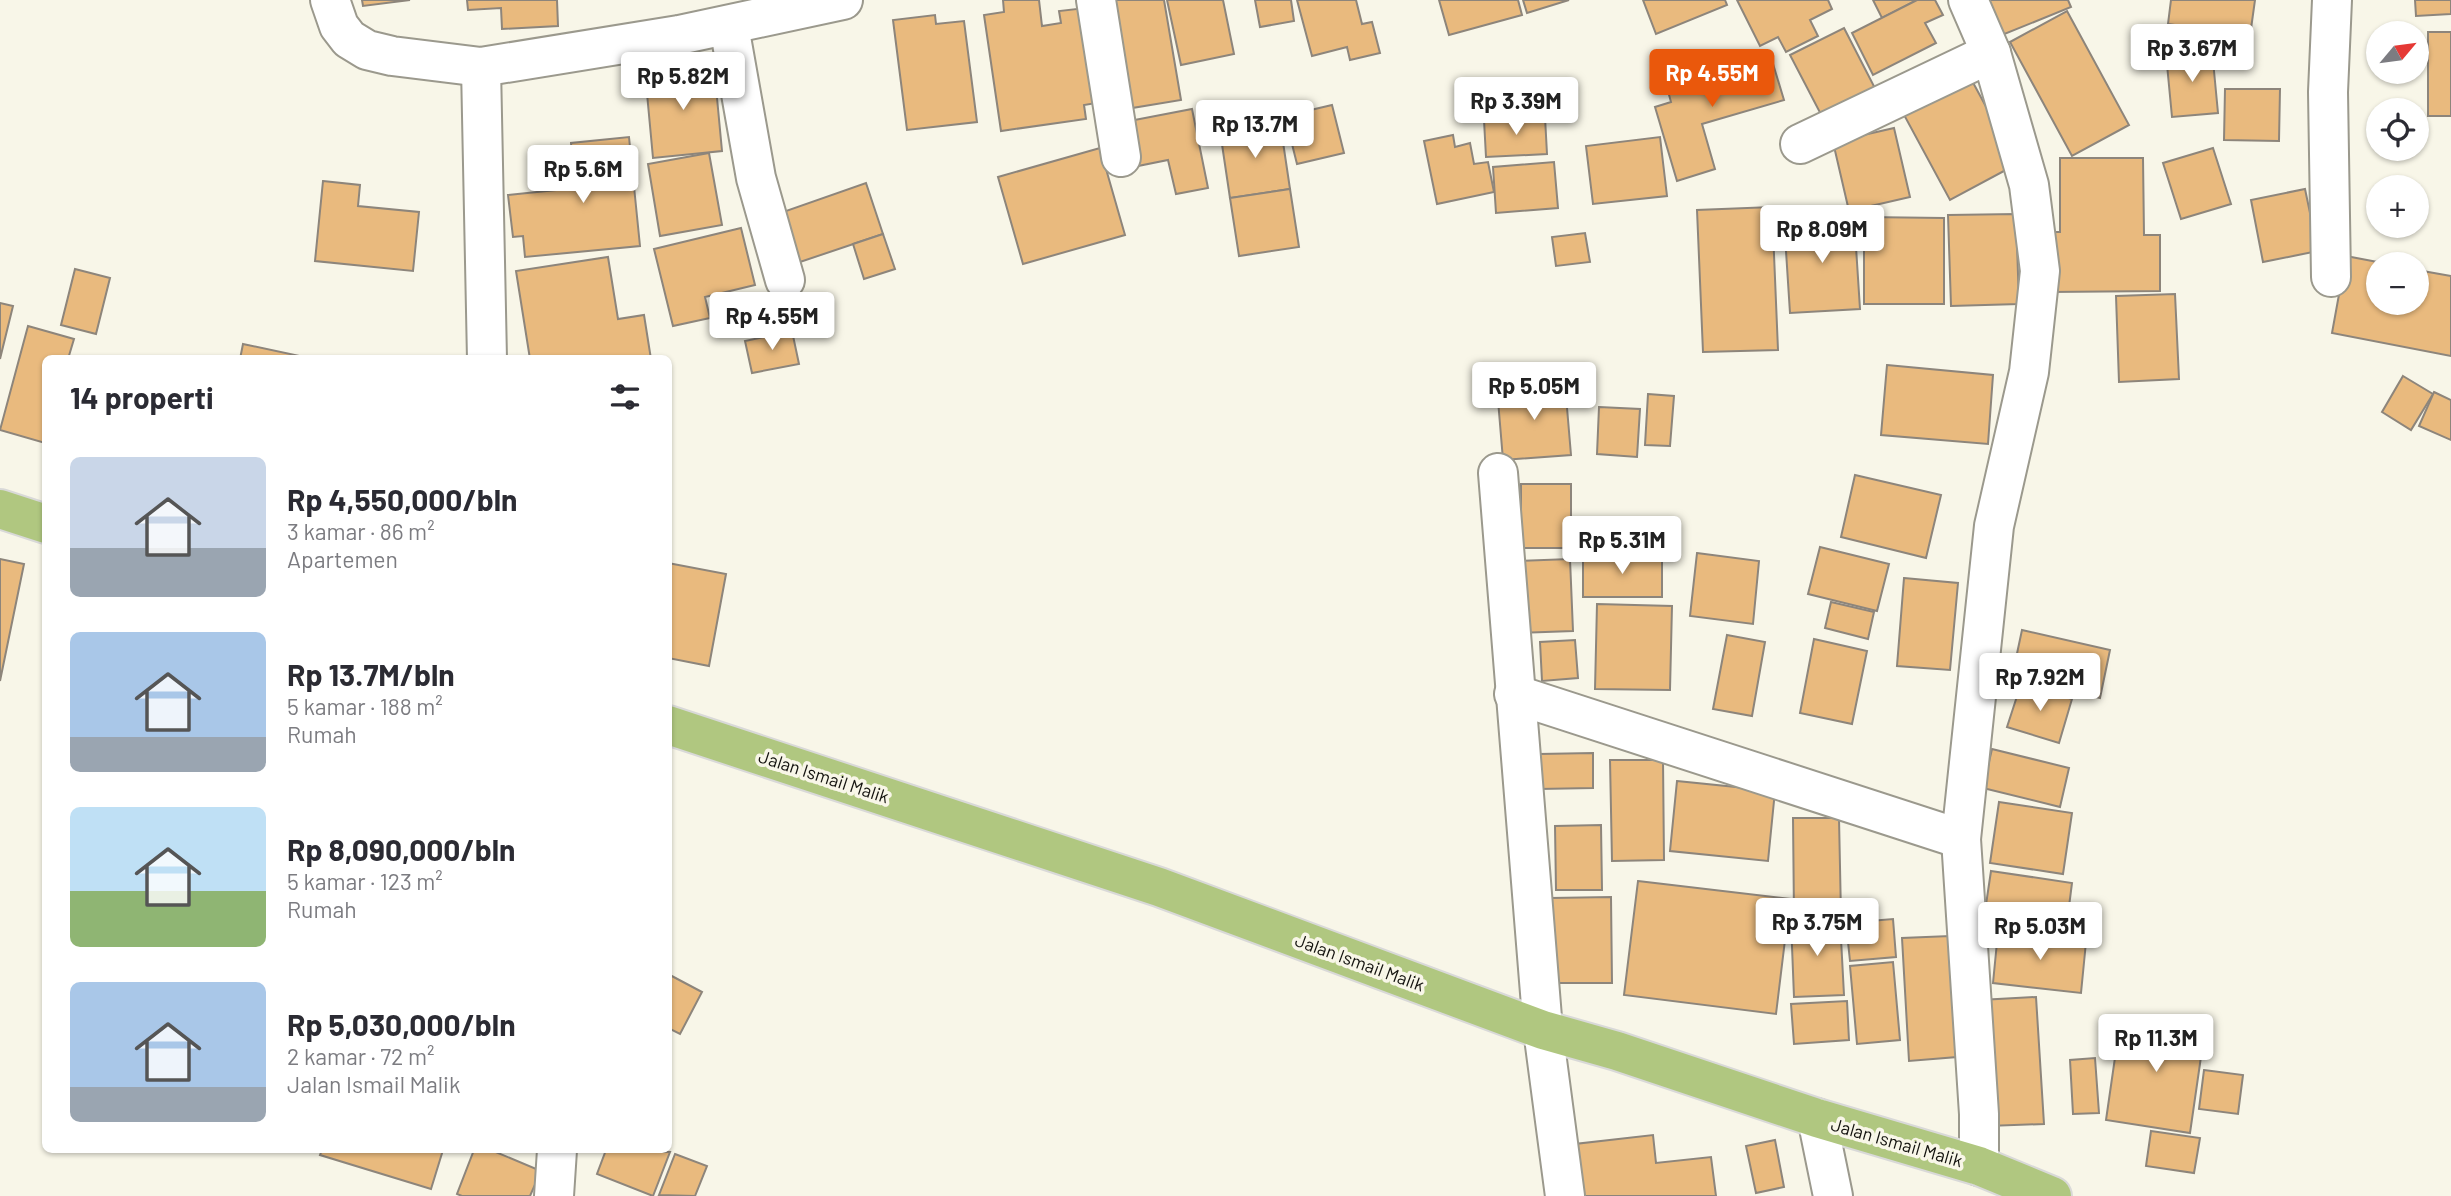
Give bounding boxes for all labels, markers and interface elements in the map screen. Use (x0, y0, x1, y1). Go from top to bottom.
north arrow (2366, 21, 2429, 84)
map controls (2366, 21, 2429, 315)
pin: Rp 3.67M (2120, 24, 2264, 84)
text: Rp 3.67M (2147, 33, 2237, 61)
pin: Rp 4.55M (1640, 50, 1784, 109)
pin: Rp 5.82M (611, 52, 755, 112)
text: Rp 4.55M (1665, 58, 1759, 86)
text: Rp 5.82M (637, 61, 729, 89)
pin: Rp 3.39M (1444, 78, 1588, 137)
text: Rp 3.39M (1470, 86, 1562, 114)
button: locate (2366, 98, 2429, 161)
pin: Rp 13.7M (1183, 100, 1327, 160)
text: Rp 13.7M (1212, 109, 1298, 137)
pin: Rp 5.6M (518, 146, 648, 205)
text: Rp 5.6M (543, 154, 623, 182)
button: + (2366, 175, 2429, 238)
pin: Rp 8.09M (1750, 205, 1894, 265)
text: Rp 8.09M (1776, 214, 1868, 242)
button: − (2366, 252, 2429, 315)
pin: Rp 4.55M (700, 292, 844, 352)
text: Rp 4.55M (725, 301, 819, 329)
pin: Rp 5.05M (1462, 362, 1606, 422)
text: Rp 5.05M (1488, 371, 1580, 399)
icon: filters (606, 378, 644, 416)
text: 14 properti (70, 379, 214, 415)
text: Rp 4,550,000/bln (287, 481, 517, 517)
icon: home (126, 485, 210, 569)
pin: Rp 5.31M (1550, 516, 1694, 576)
text: 3 kamar · 86 m² (287, 517, 435, 545)
text: Rp 5.31M (1578, 525, 1666, 553)
text: Apartemen (287, 545, 398, 573)
pin: Rp 7.92M (1968, 654, 2112, 713)
text: Rp 13.7M/bln (287, 656, 455, 692)
icon: home (126, 660, 210, 744)
text: Rp 7.92M (1995, 662, 2085, 690)
text: 5 kamar · 188 m² (287, 692, 443, 720)
text: Rumah (287, 720, 357, 748)
street label: Jalan Ismail Malik (756, 745, 892, 807)
text: Rp 8,090,000/bln (287, 831, 515, 867)
icon: home (126, 835, 210, 919)
text: 5 kamar · 123 m² (287, 867, 443, 895)
text: Rumah (287, 895, 357, 923)
pin: Rp 3.75M (1745, 898, 1889, 958)
pin: Rp 5.03M (1968, 902, 2112, 962)
text: Rp 3.75M (1772, 907, 1862, 935)
text: Rp 5.03M (1994, 911, 2086, 939)
street label: Jalan Ismail Malik (1292, 928, 1428, 996)
text: Rp 5,030,000/bln (287, 1006, 516, 1042)
icon: home (126, 1010, 210, 1094)
pin: Rp 11.3M (2084, 1014, 2228, 1074)
text: Rp 11.3M (2114, 1023, 2198, 1051)
text: 2 kamar · 72 m² (287, 1042, 435, 1070)
text: Jalan Ismail Malik (287, 1070, 461, 1098)
street label: Jalan Ismail Malik (1829, 1113, 1965, 1171)

